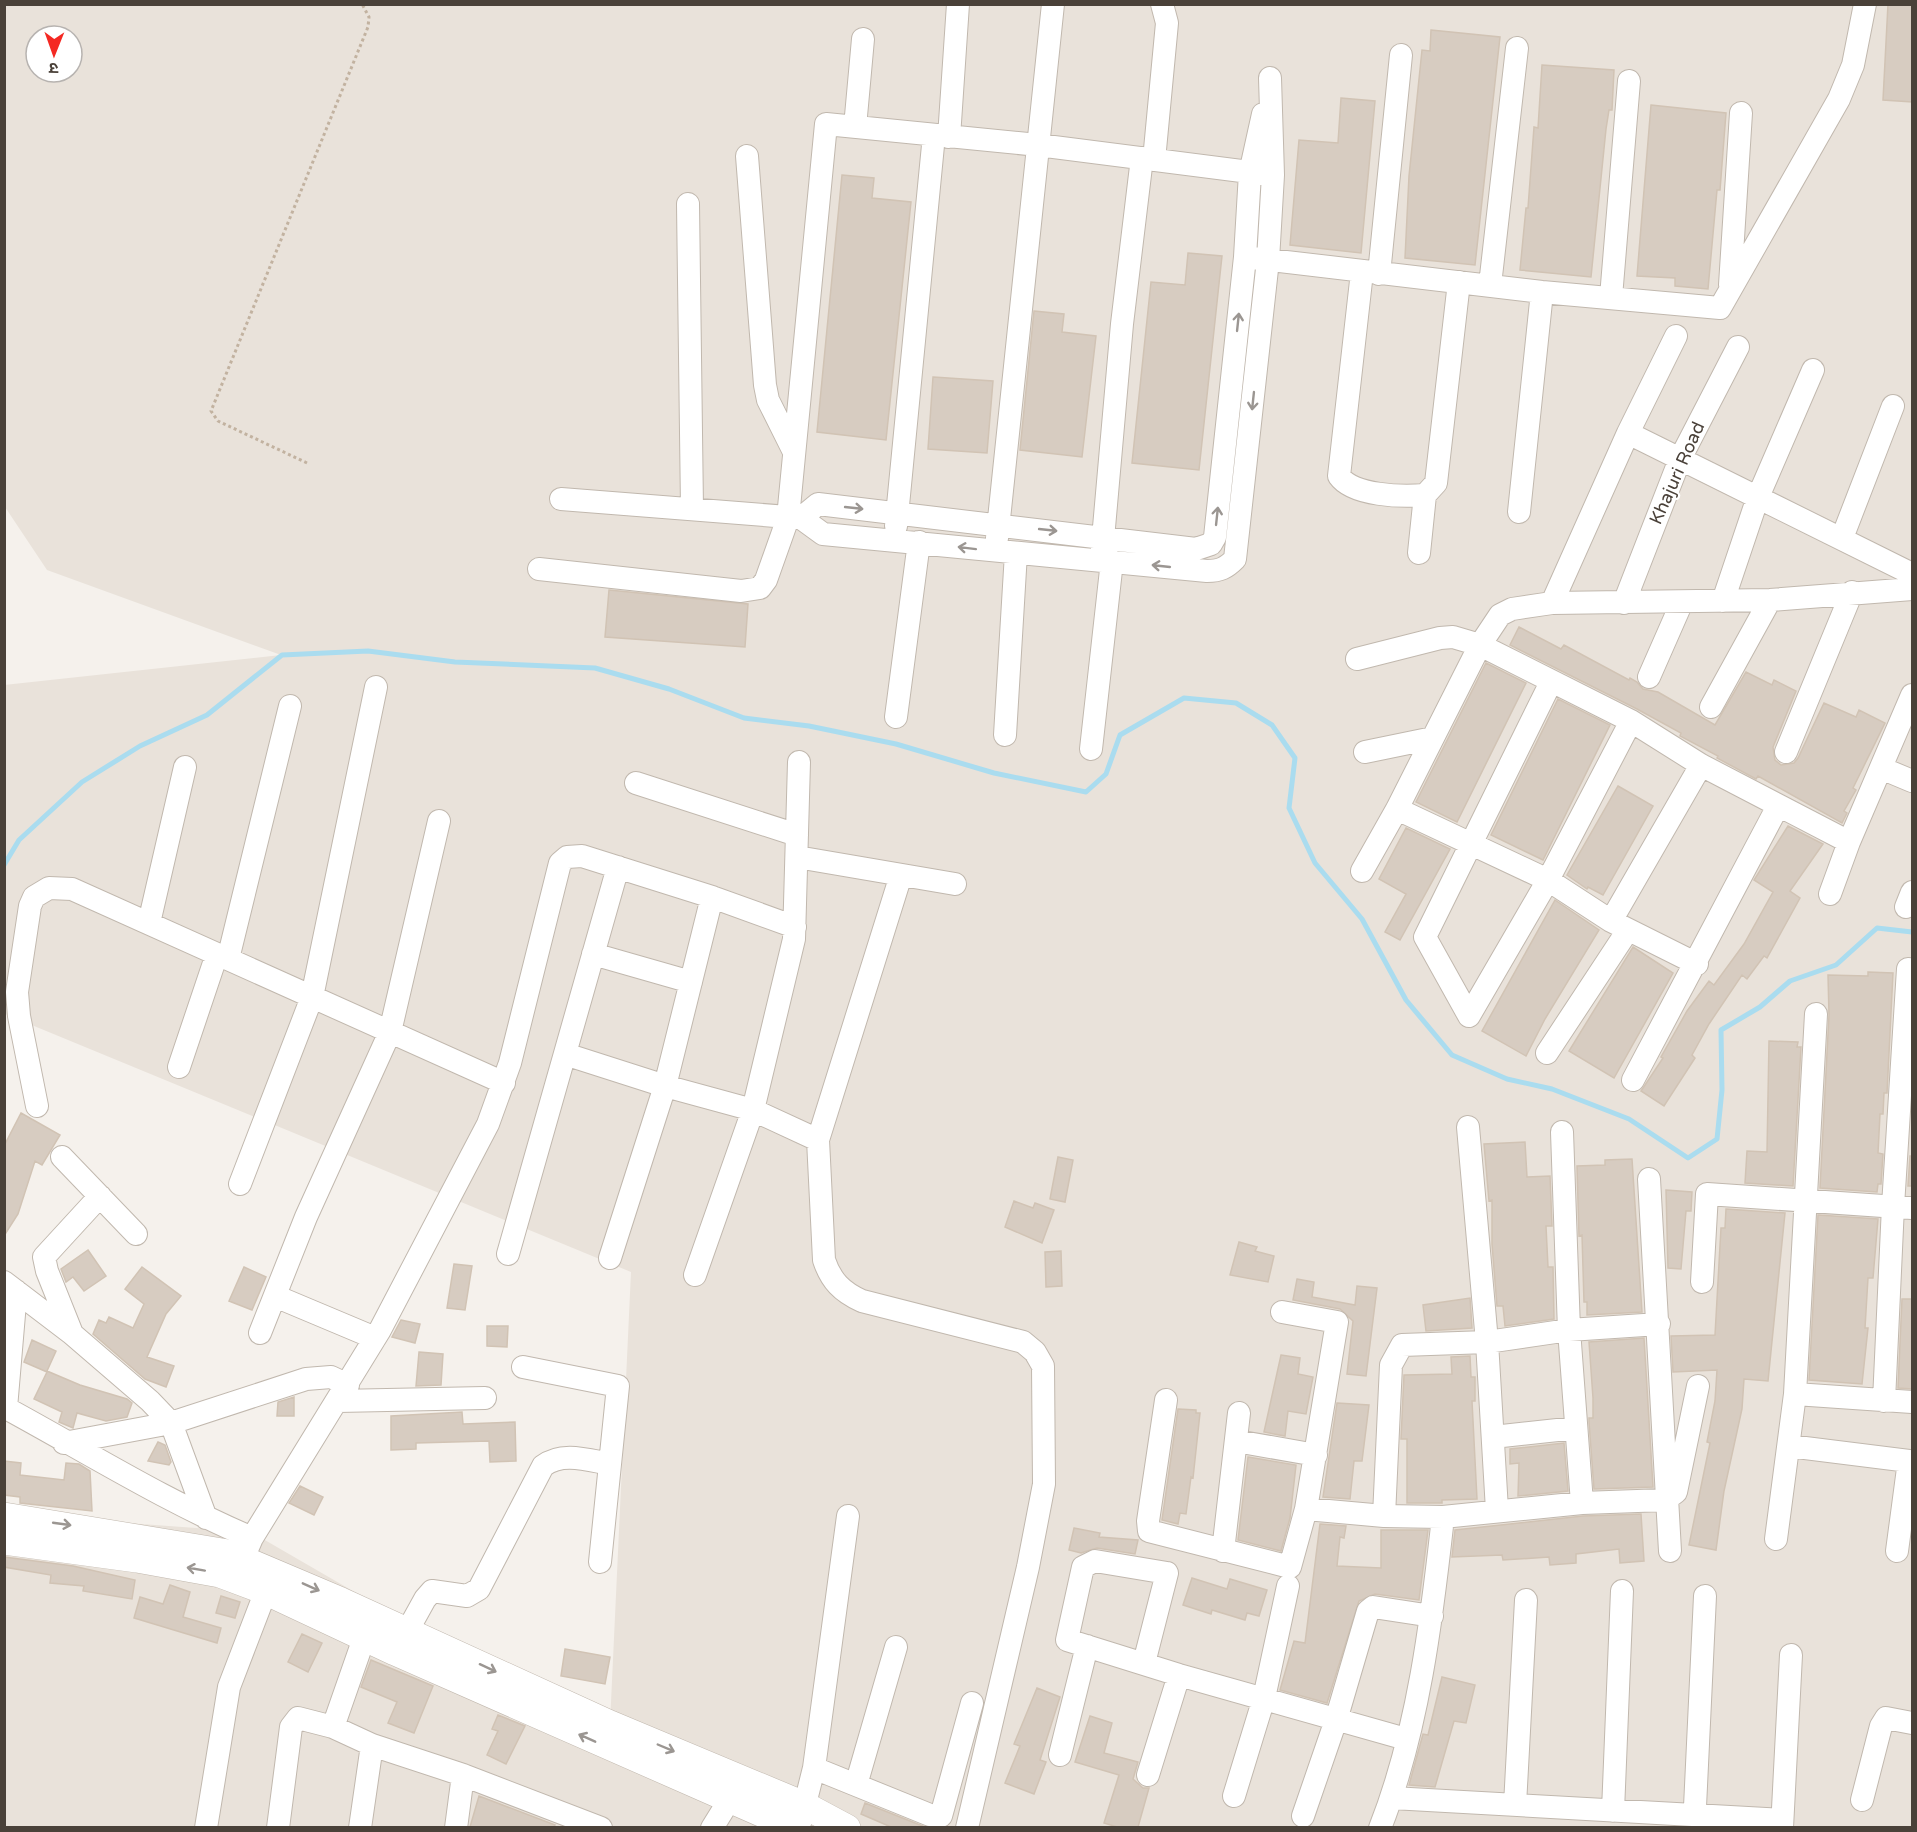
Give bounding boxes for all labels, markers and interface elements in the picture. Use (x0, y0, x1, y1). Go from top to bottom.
north arrow (24, 24, 84, 84)
text: उ (48, 58, 59, 78)
one-way arrow (1233, 312, 1244, 332)
one-way arrow (1247, 391, 1258, 410)
street label: Khajuri Road (1645, 418, 1709, 528)
one-way arrow (844, 503, 864, 514)
one-way arrow (1212, 506, 1223, 526)
one-way arrow (1038, 525, 1057, 536)
one-way arrow (958, 542, 977, 553)
one-way arrow (1152, 560, 1172, 571)
one-way arrow (52, 1519, 72, 1530)
one-way arrow (187, 1564, 207, 1575)
one-way arrow (302, 1583, 320, 1594)
one-way arrow (479, 1663, 497, 1675)
one-way arrow (578, 1731, 596, 1743)
one-way arrow (657, 1743, 675, 1754)

